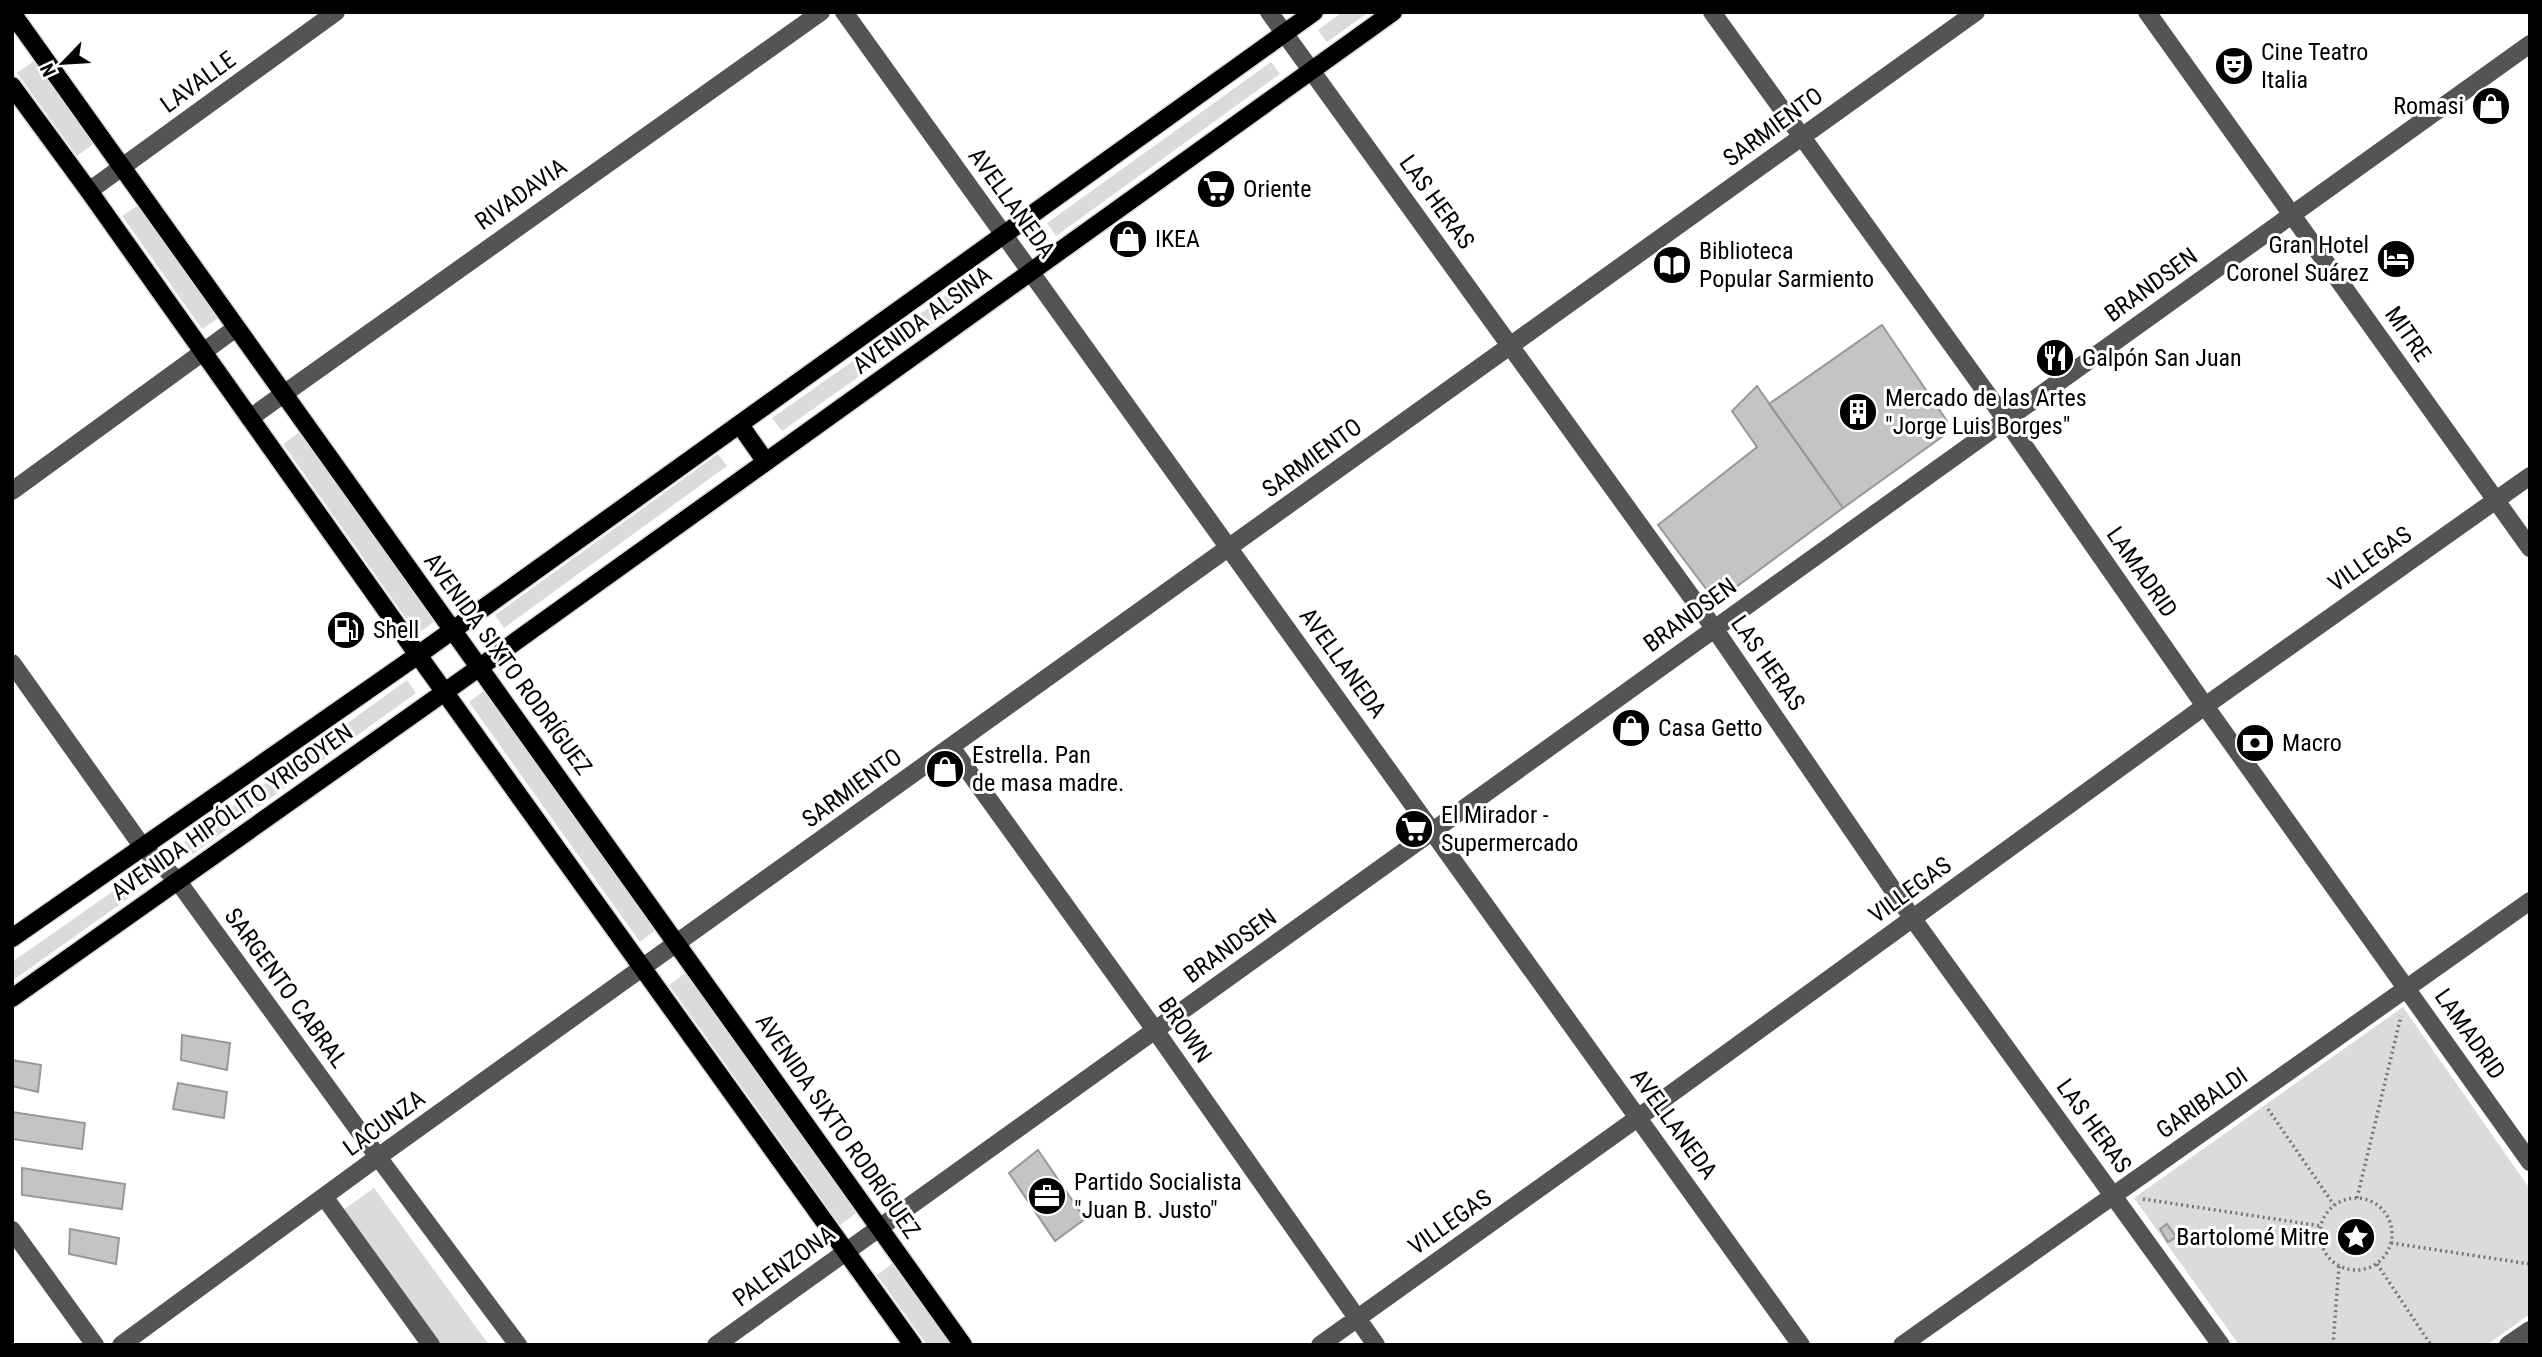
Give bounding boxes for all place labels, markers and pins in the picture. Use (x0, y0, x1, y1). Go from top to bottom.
place label: Cine Teatro Italia (2261, 38, 2368, 94)
theatre icon: Cine Teatro Italia (2213, 45, 2255, 87)
shop icon: Romasi (2470, 85, 2512, 127)
place label: Romasi (2393, 92, 2464, 120)
supermarket icon: Oriente (1195, 168, 1237, 210)
place label: Oriente (1243, 175, 1311, 203)
shop icon: IKEA (1107, 218, 1149, 260)
place label: IKEA (1155, 225, 1200, 253)
place label: Gran Hotel Coronel Suárez (2226, 231, 2369, 287)
place label: Biblioteca Popular Sarmiento (1699, 237, 1874, 293)
hotel icon: Gran Hotel Coronel Suárez (2375, 238, 2417, 280)
library icon: Biblioteca Popular Sarmiento (1651, 244, 1693, 286)
restaurant icon: Galpón San Juan (2034, 337, 2076, 379)
place label: Galpón San Juan (2082, 344, 2242, 372)
place label: Mercado de las Artes "Jorge Luis Borges" (1885, 384, 2087, 440)
building icon: Mercado de las Artes "Jorge Luis Borges" (1837, 391, 1879, 433)
fuel station icon: Shell (325, 609, 367, 651)
place label: Shell (373, 616, 419, 644)
shop icon: Casa Getto (1610, 707, 1652, 749)
place label: Casa Getto (1658, 714, 1763, 742)
bank icon: Macro (2234, 722, 2276, 764)
place label: Macro (2282, 729, 2342, 757)
place label: Estrella. Pan de masa madre. (972, 741, 1124, 797)
shop icon: Estrella. Pan de masa madre. (924, 748, 966, 790)
place label: El Mirador - Supermercado (1441, 801, 1578, 857)
supermarket icon: El Mirador - Supermercado (1393, 808, 1435, 850)
place label: Partido Socialista "Juan B. Justo" (1074, 1168, 1242, 1224)
office icon: Partido Socialista "Juan B. Justo" (1026, 1175, 1068, 1217)
place icon: Bartolomé Mitre (2335, 1216, 2377, 1258)
place label: Bartolomé Mitre (2176, 1223, 2329, 1251)

